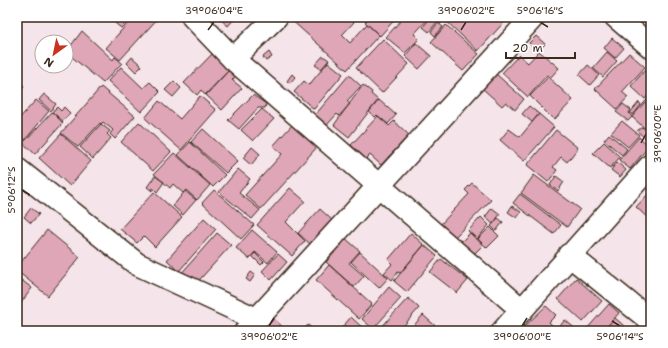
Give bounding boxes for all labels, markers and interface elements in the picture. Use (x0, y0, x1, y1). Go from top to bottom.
text: 39°06'04"E (185, 4, 243, 17)
text: 39°06'02"E (437, 4, 495, 17)
text: 5°06'16"S (517, 4, 564, 17)
north arrow (34, 34, 74, 74)
scale bar (506, 34, 575, 60)
text: 20 m (512, 40, 543, 56)
text: N (41, 53, 57, 71)
text: 39°06'00"E (651, 105, 664, 163)
text: 5°06'12"S (5, 166, 18, 214)
text: 39°06'02"E (240, 330, 298, 343)
text: 39°06'00"E (493, 330, 551, 343)
text: 5°06'14"S (596, 330, 644, 343)

